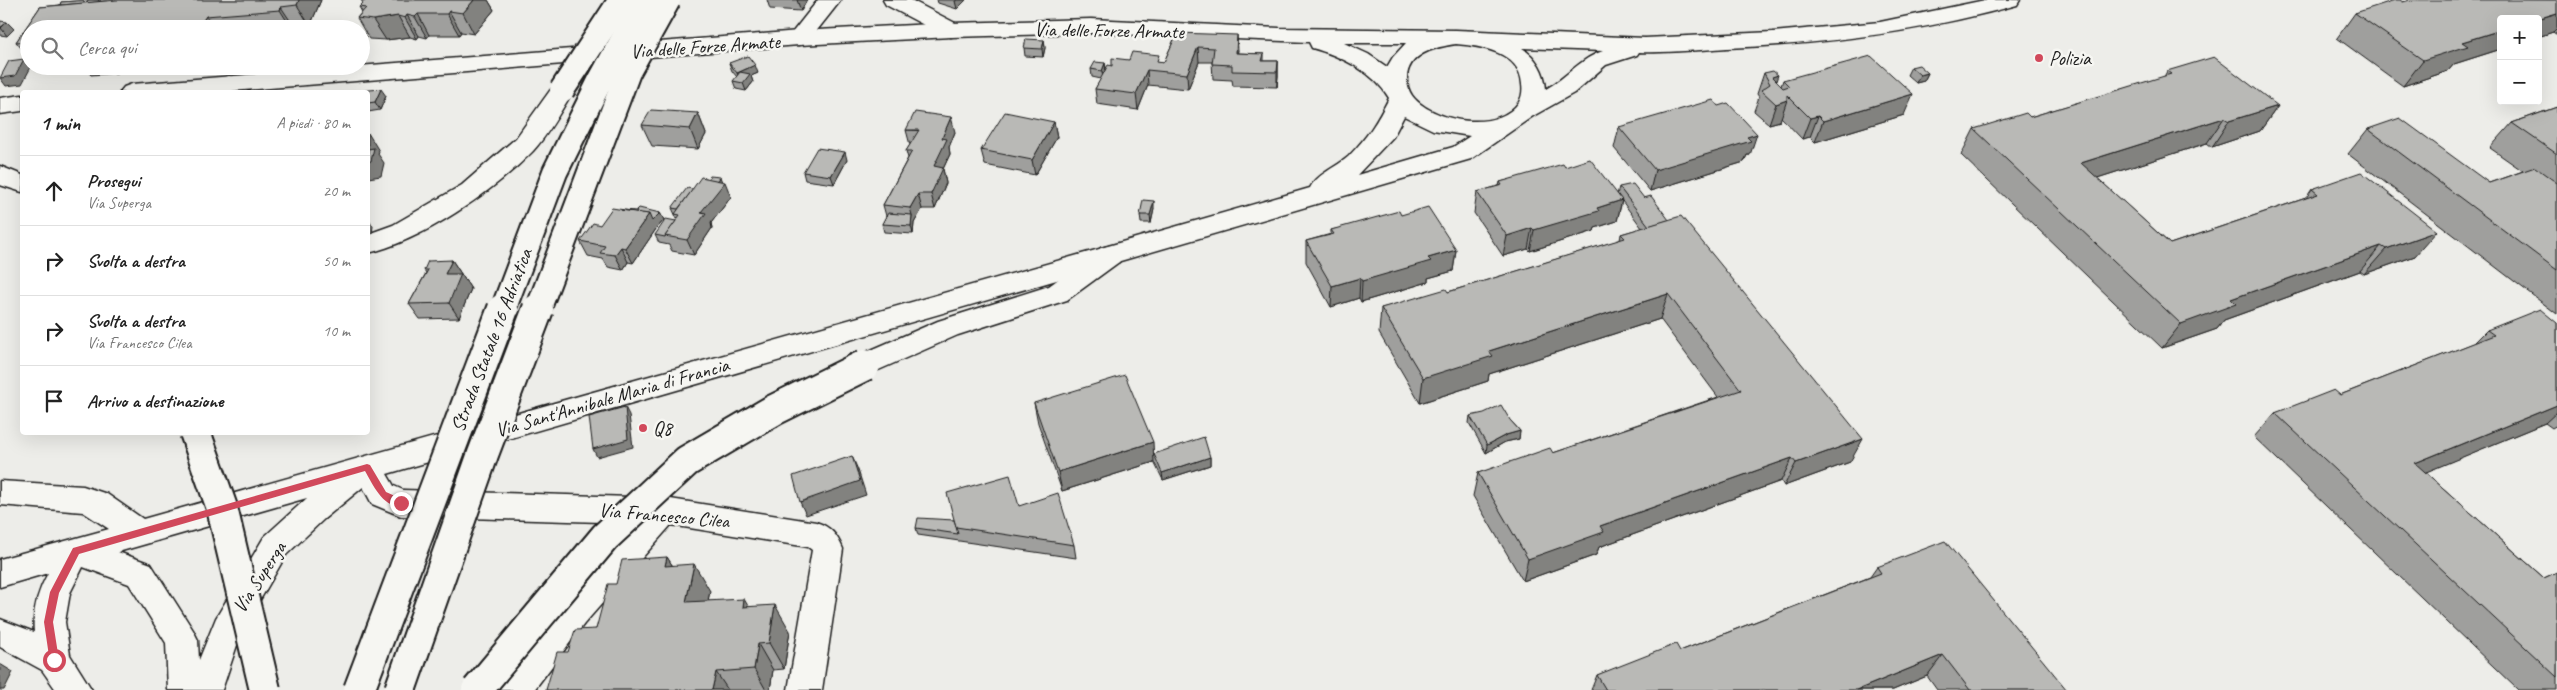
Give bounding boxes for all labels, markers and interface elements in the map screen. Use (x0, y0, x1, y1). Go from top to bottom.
map controls (2497, 15, 2542, 105)
button: + (2497, 15, 2542, 60)
street label: Via delle Forze Armate (1034, 17, 1186, 44)
search box (20, 20, 370, 75)
street label: Via delle Forze Armate (629, 29, 782, 64)
icon: search (38, 34, 66, 62)
text: Cerca qui (78, 36, 137, 60)
place label: Polizia (2049, 46, 2092, 71)
marker: Polizia (2033, 52, 2045, 64)
button: − (2497, 60, 2542, 105)
text: 1 min (40, 110, 80, 136)
text: A piedi · 80 m (277, 113, 350, 133)
text: Prosegui (87, 169, 140, 193)
icon: ahead (40, 177, 68, 205)
text: 20 m (323, 181, 350, 201)
text: Via Superga (87, 193, 151, 213)
street label: Strada Statale 16 Adriatica (445, 244, 538, 435)
icon: right (40, 247, 68, 275)
text: Svolta a destra (87, 249, 185, 273)
text: 50 m (323, 251, 350, 271)
text: Svolta a destra (87, 309, 185, 333)
icon: right (40, 317, 68, 345)
text: 10 m (323, 321, 350, 341)
text: Via Francesco Cilea (87, 333, 192, 353)
street label: Via Sant'Annibale Maria di Francia (492, 352, 733, 443)
icon: arrive (40, 387, 68, 415)
text: Arrivo a destinazione (87, 389, 223, 413)
place label: Q8 (653, 416, 674, 441)
marker: Q8 (637, 422, 649, 434)
route end (390, 492, 413, 515)
street label: Via Francesco Cilea (598, 497, 732, 534)
street label: Via Superga (227, 535, 293, 618)
route start (43, 649, 66, 672)

